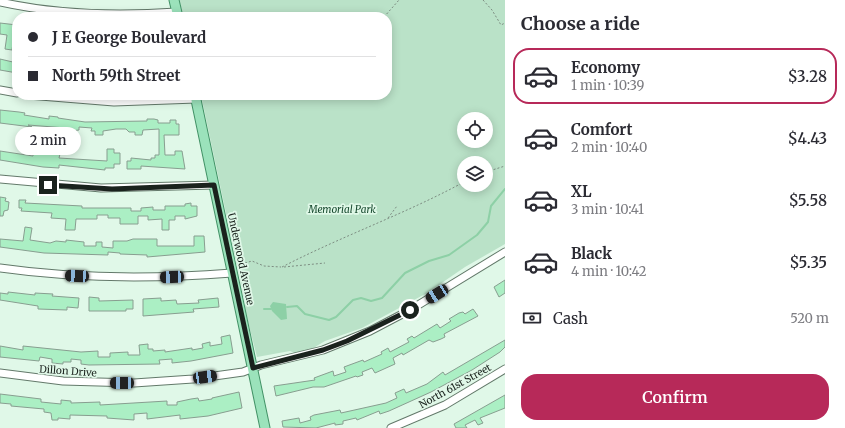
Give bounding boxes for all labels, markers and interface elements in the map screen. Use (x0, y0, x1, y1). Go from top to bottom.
text: Choose a ride (521, 12, 640, 35)
text: J E George Boulevard (52, 28, 206, 47)
icon: car (523, 58, 559, 94)
text: Economy (571, 58, 640, 77)
text: North 59th Street (52, 66, 180, 85)
text: $3.28 (788, 67, 827, 86)
text: 1 min · 10:39 (571, 77, 644, 94)
map controls (457, 112, 493, 192)
button: locate (457, 112, 493, 148)
icon: car (523, 120, 559, 156)
text: Comfort (571, 120, 632, 139)
callout: 2 min (15, 127, 81, 155)
text: $4.43 (788, 129, 827, 148)
text: 2 min (30, 132, 66, 149)
text: 2 min · 10:40 (571, 139, 647, 156)
button: layers (457, 156, 493, 192)
route end (39, 176, 57, 194)
icon: car (523, 182, 559, 218)
text: XL (571, 182, 592, 201)
text: $5.58 (789, 191, 827, 210)
text: 3 min · 10:41 (571, 201, 644, 218)
park label: Memorial Park (307, 203, 376, 216)
street label: Underwood Avenue (225, 212, 257, 306)
icon: car (523, 244, 559, 280)
text: Black (571, 244, 612, 263)
text: $5.35 (790, 253, 827, 272)
text: 4 min · 10:42 (571, 263, 646, 280)
car (65, 269, 89, 283)
car (160, 271, 184, 283)
car (424, 283, 450, 305)
route start (401, 301, 419, 319)
icon: cash (521, 307, 543, 329)
text: Cash (553, 309, 588, 328)
text: 520 m (790, 310, 829, 327)
street label: North 61st Street (417, 361, 493, 411)
street label: Dillon Drive (39, 363, 97, 379)
car (192, 369, 218, 385)
button: Confirm (521, 374, 829, 420)
car (110, 377, 134, 389)

